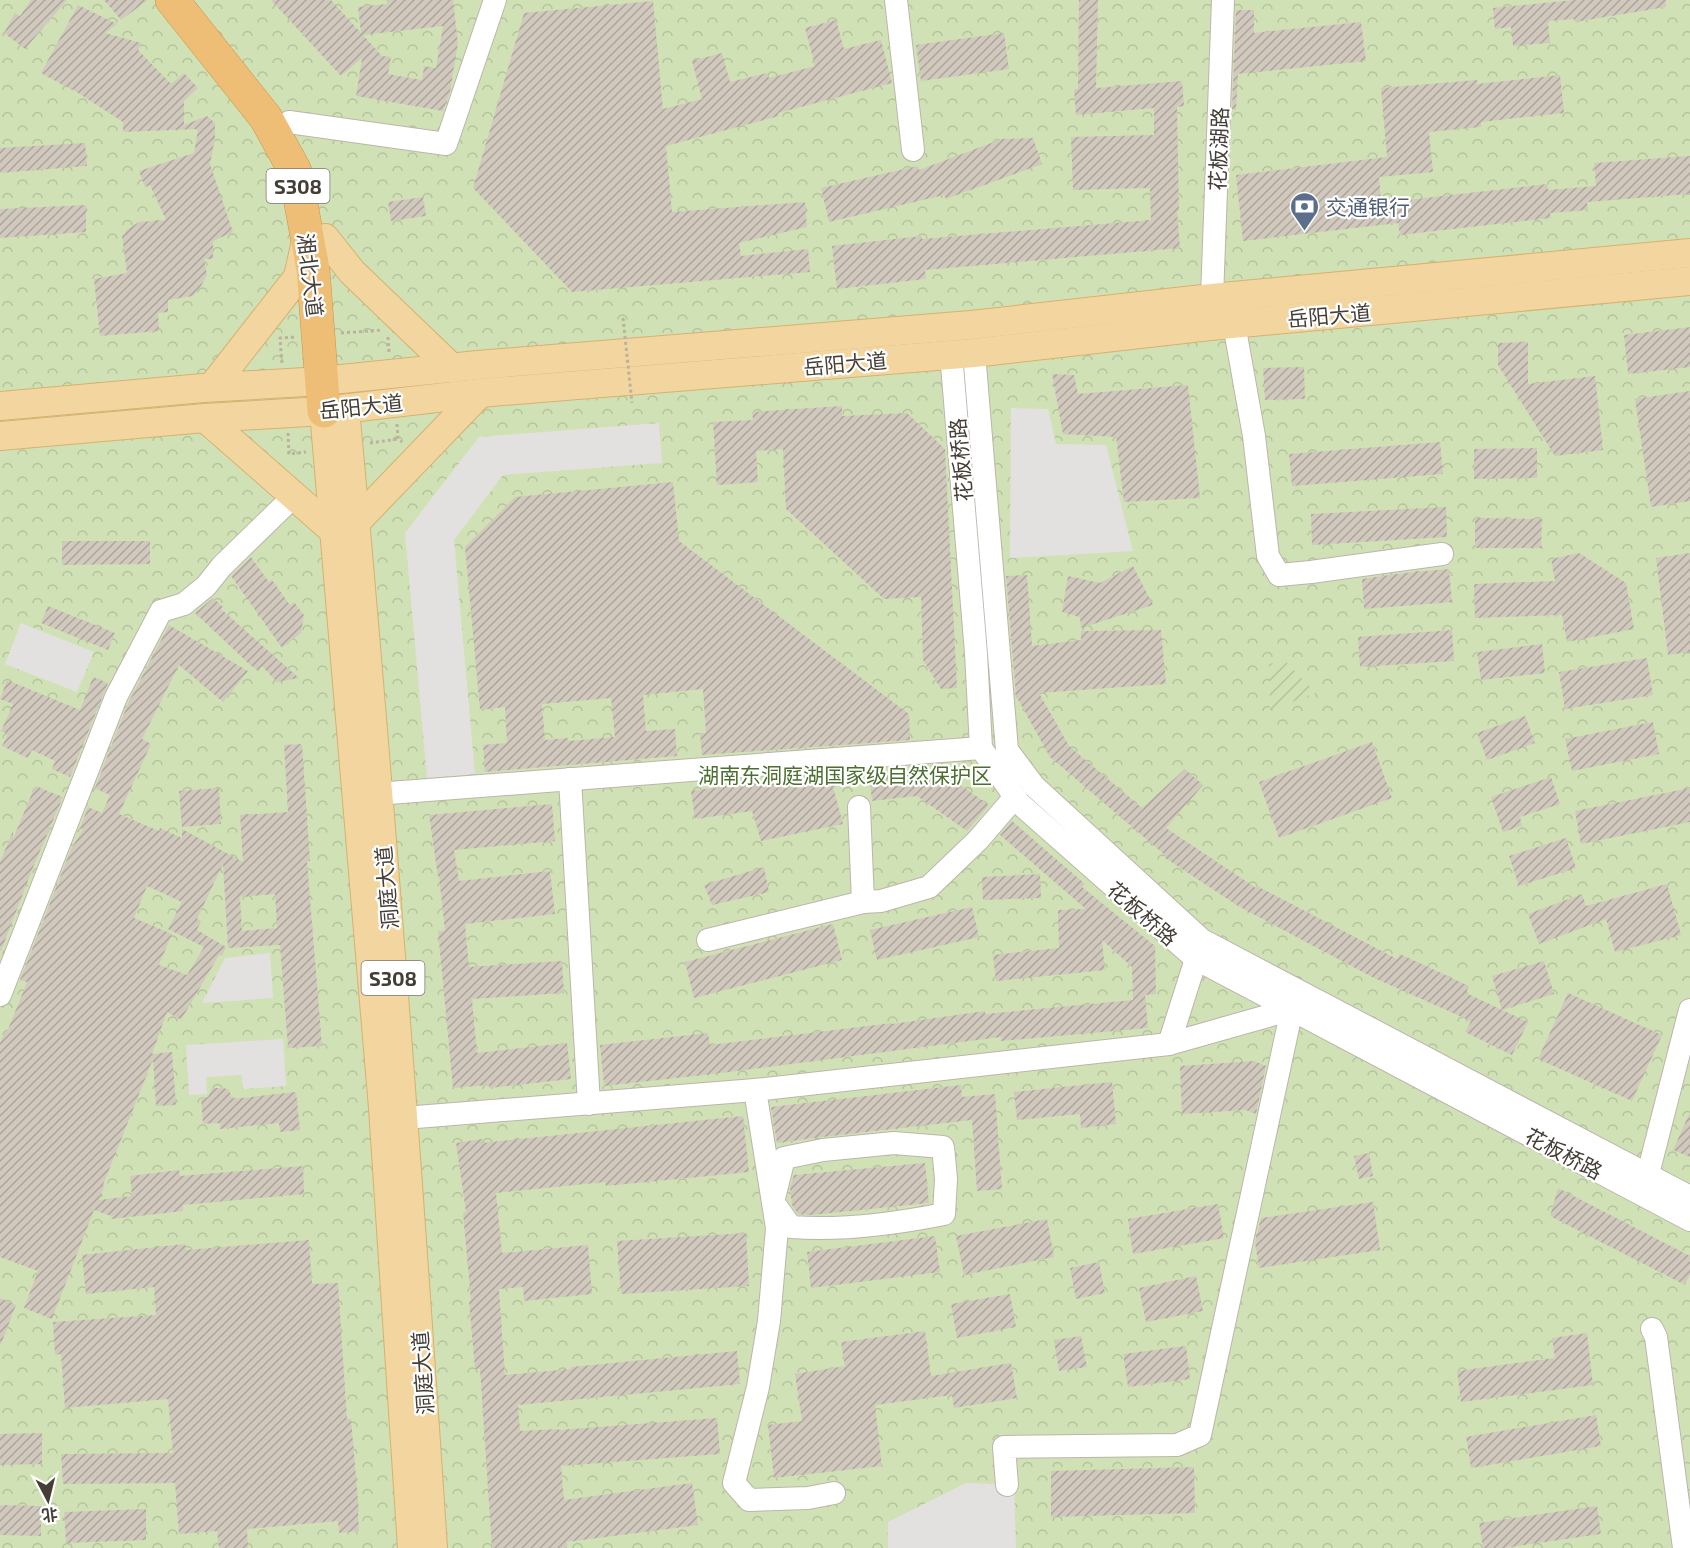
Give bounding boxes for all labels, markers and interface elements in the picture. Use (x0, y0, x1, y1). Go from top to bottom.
street label: 花板湖路 (1204, 107, 1232, 191)
road number: S308 (266, 169, 330, 203)
bank icon: 交通银行 (1289, 190, 1321, 232)
place label: 交通银行 (1326, 194, 1410, 219)
street label: 湘北大道 (293, 232, 329, 318)
street label: 岳阳大道 (1286, 299, 1372, 331)
street label: 岳阳大道 (802, 347, 888, 379)
street label: 岳阳大道 (318, 389, 404, 423)
street label: 花板桥路 (944, 417, 976, 503)
park label: 湖南东洞庭湖国家级自然保护区 (698, 762, 992, 787)
street label: 洞庭大道 (370, 845, 402, 931)
street label: 花板桥路 (1103, 876, 1183, 950)
road number: S308 (362, 961, 424, 995)
street label: 花板桥路 (1521, 1122, 1607, 1184)
street label: 洞庭大道 (407, 1330, 437, 1416)
north arrow (18, 1470, 78, 1530)
text: 北 (41, 1505, 59, 1526)

